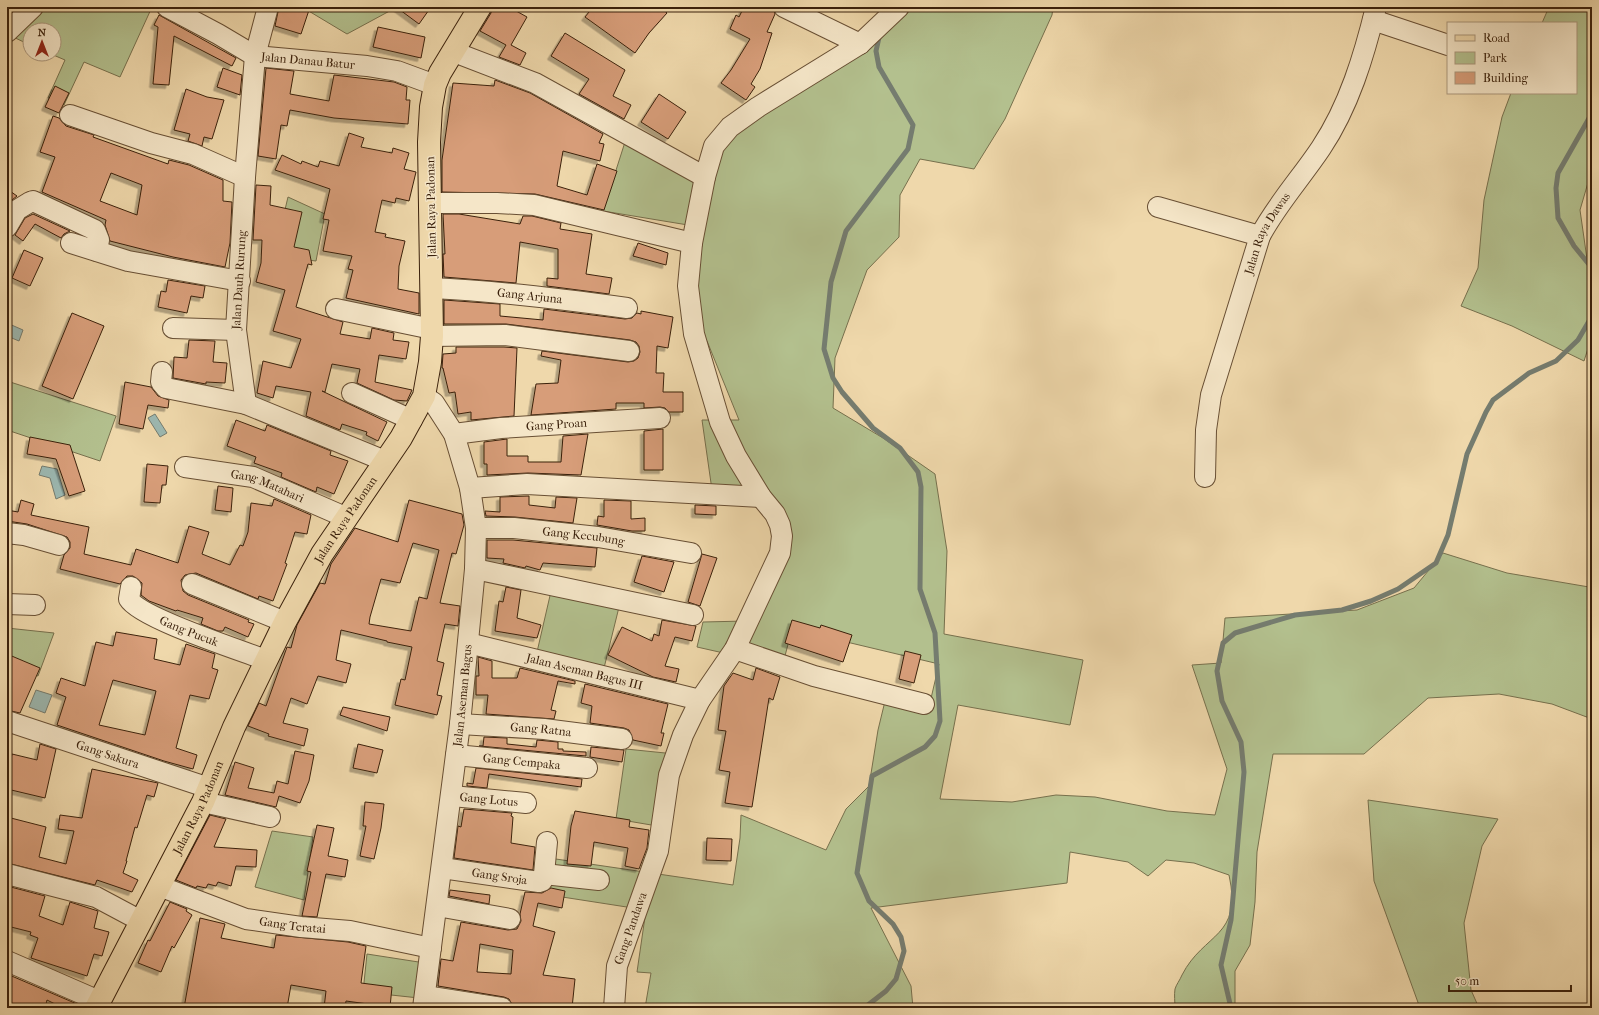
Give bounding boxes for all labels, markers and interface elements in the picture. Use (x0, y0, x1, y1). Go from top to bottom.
north arrow (22, 22, 62, 62)
legend (1447, 22, 1577, 94)
text: N (38, 26, 47, 39)
text: Road (1483, 31, 1510, 45)
street label: Jalan Danau Batur (259, 49, 357, 72)
text: Park (1483, 51, 1508, 65)
text: Building (1483, 71, 1528, 85)
street label: Jalan Raya Padonan (423, 156, 439, 259)
street label: Jalan Raya Dawas (1241, 189, 1293, 277)
street label: Jalan Dauh Rurung (229, 229, 249, 331)
street label: Gang Arjuna (496, 286, 563, 306)
street label: Gang Proan (526, 416, 587, 433)
street label: Gang Matahari (230, 467, 307, 506)
street label: Jalan Raya Padonan (311, 474, 380, 566)
street label: Gang Kecubung (542, 524, 626, 549)
street label: Gang Pucuk (157, 613, 221, 650)
street label: Jalan Aseman Bagus (450, 643, 475, 748)
street label: Jalan Aseman Bagus III (524, 650, 644, 693)
street label: Gang Ratna (510, 720, 573, 739)
street label: Gang Sakura (74, 737, 141, 771)
street label: Gang Cempaka (482, 751, 562, 772)
street label: Jalan Raya Padonan (170, 759, 226, 858)
street label: Gang Lotus (459, 790, 519, 809)
street label: Gang Sroja (471, 865, 529, 887)
street label: Gang Pandawa (611, 890, 650, 967)
street label: Gang Teratai (258, 914, 327, 936)
scale bar (1449, 967, 1571, 993)
text: 50 m (1455, 974, 1479, 988)

